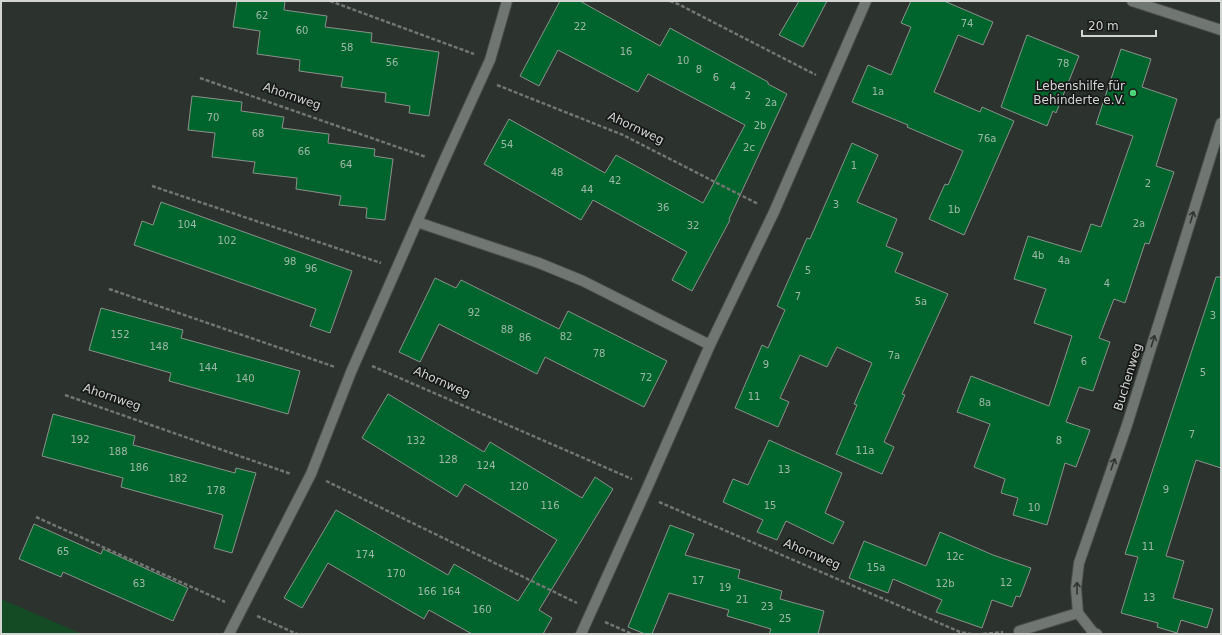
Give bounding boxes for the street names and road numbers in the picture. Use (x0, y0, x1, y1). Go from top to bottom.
street label: Ahornweg (261, 80, 323, 112)
street label: Ahornweg (606, 109, 666, 147)
street label: Buchenweg (1111, 342, 1145, 412)
street label: Ahornweg (412, 363, 472, 401)
street label: Ahornweg (81, 381, 143, 413)
street label: Ahornweg (782, 536, 842, 572)

